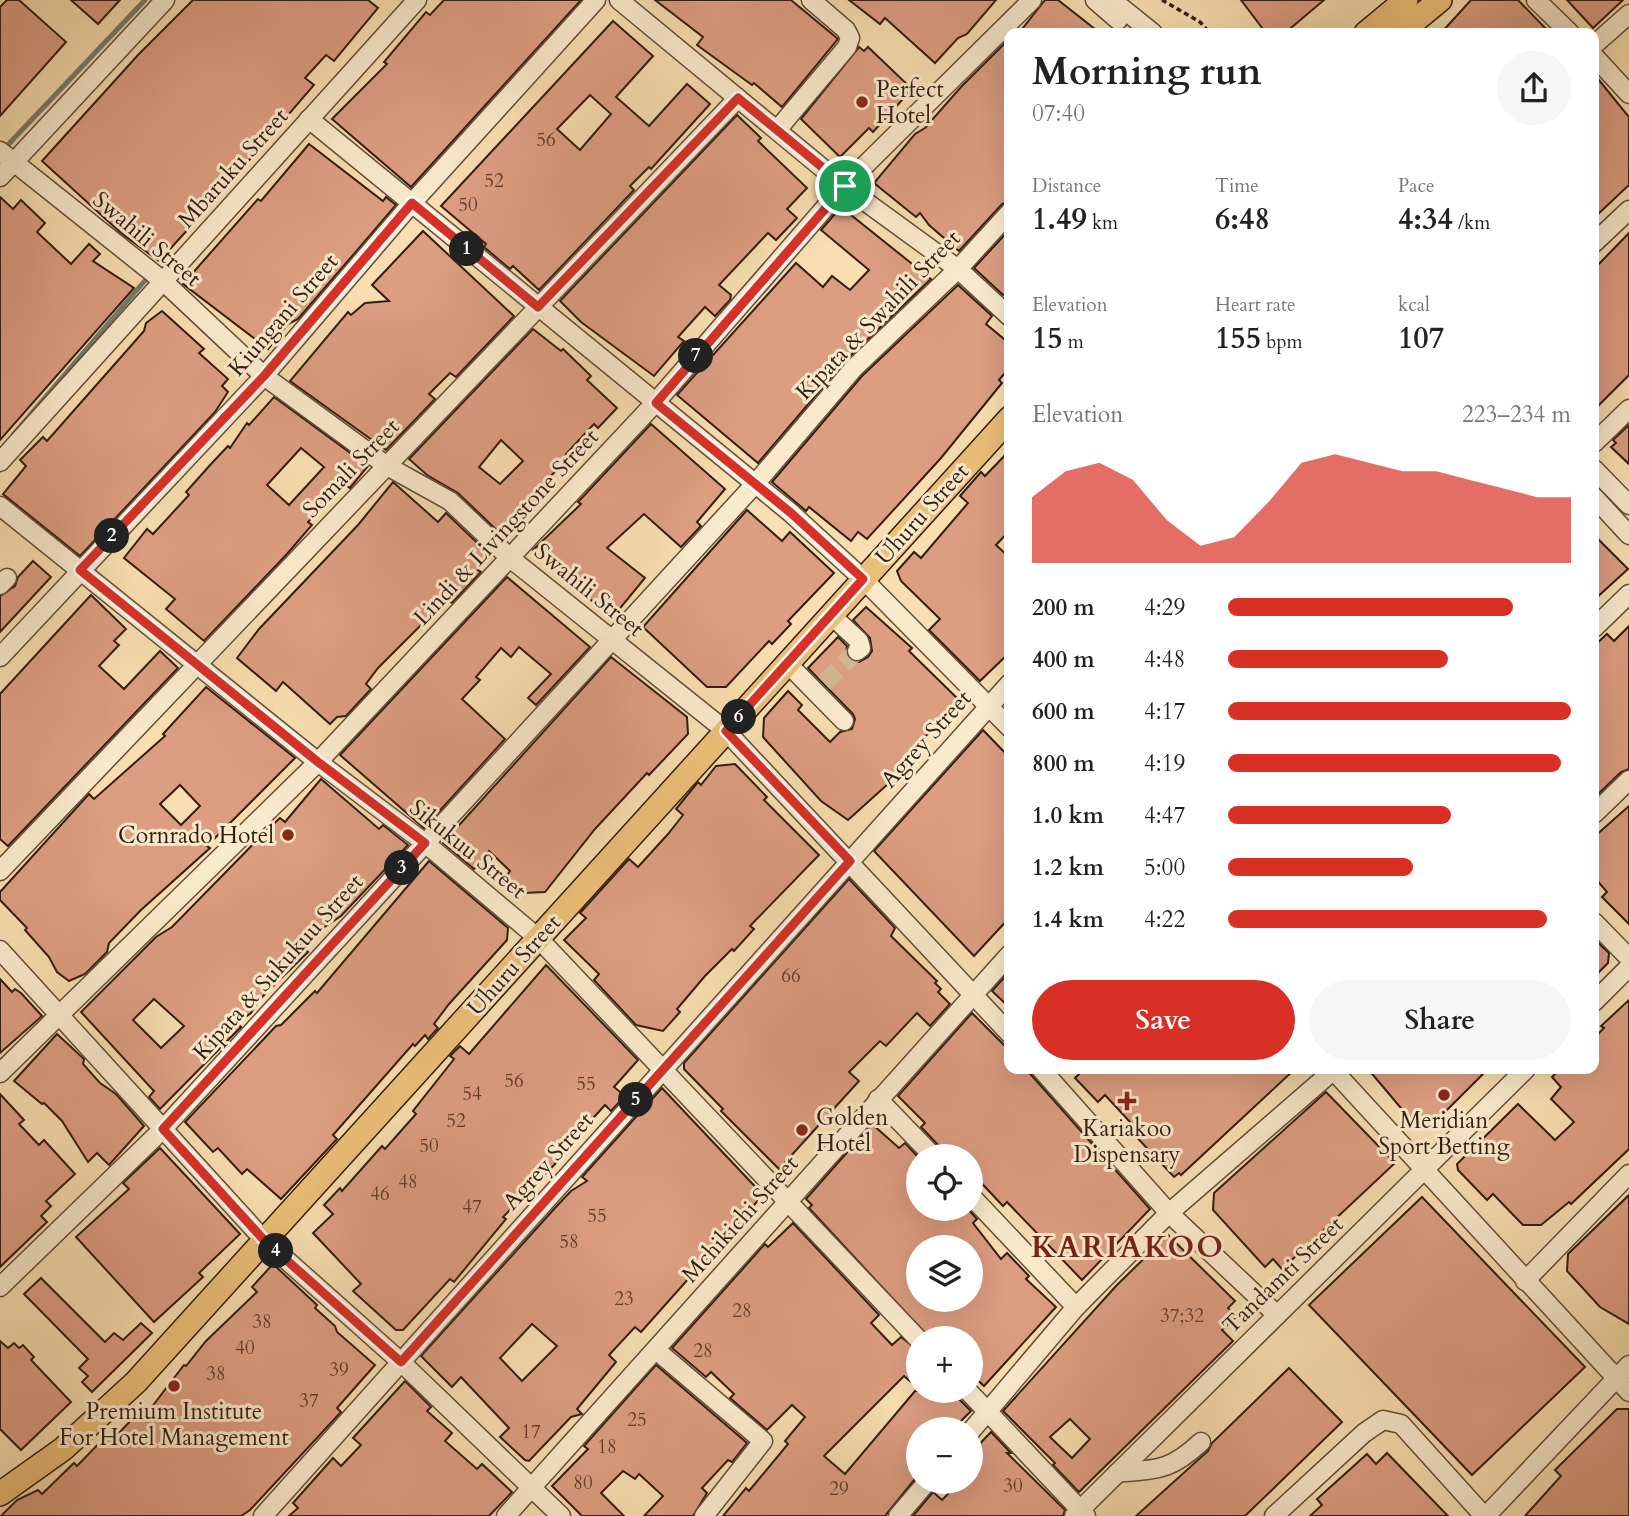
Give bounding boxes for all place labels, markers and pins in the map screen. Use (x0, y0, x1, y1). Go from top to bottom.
place label: Perfect Hotel (876, 74, 944, 131)
marker: Perfect Hotel (854, 94, 870, 110)
pin (815, 156, 875, 216)
pin: 1 (449, 232, 484, 266)
pin: 7 (678, 338, 714, 374)
pin: 2 (94, 518, 130, 554)
pin: 6 (722, 700, 756, 734)
place label: Cornrado Hotel (118, 820, 274, 851)
marker: Cornrado Hotel (280, 827, 296, 843)
pin: 3 (384, 850, 420, 886)
pin: 5 (618, 1082, 654, 1118)
marker: Meridian Sport Betting (1436, 1087, 1452, 1103)
marker: Kariakoo Dispensary (1117, 1091, 1137, 1111)
place label: Golden Hotel (816, 1102, 888, 1159)
place label: Meridian Sport Betting (1378, 1105, 1510, 1162)
place label: Kariakoo Dispensary (1074, 1113, 1180, 1170)
marker: Golden Hotel (794, 1122, 810, 1138)
pin: 4 (258, 1234, 294, 1268)
marker: Premium Institute For Hotel Management (166, 1378, 182, 1394)
place label: Premium Institute For Hotel Management (59, 1396, 289, 1453)

